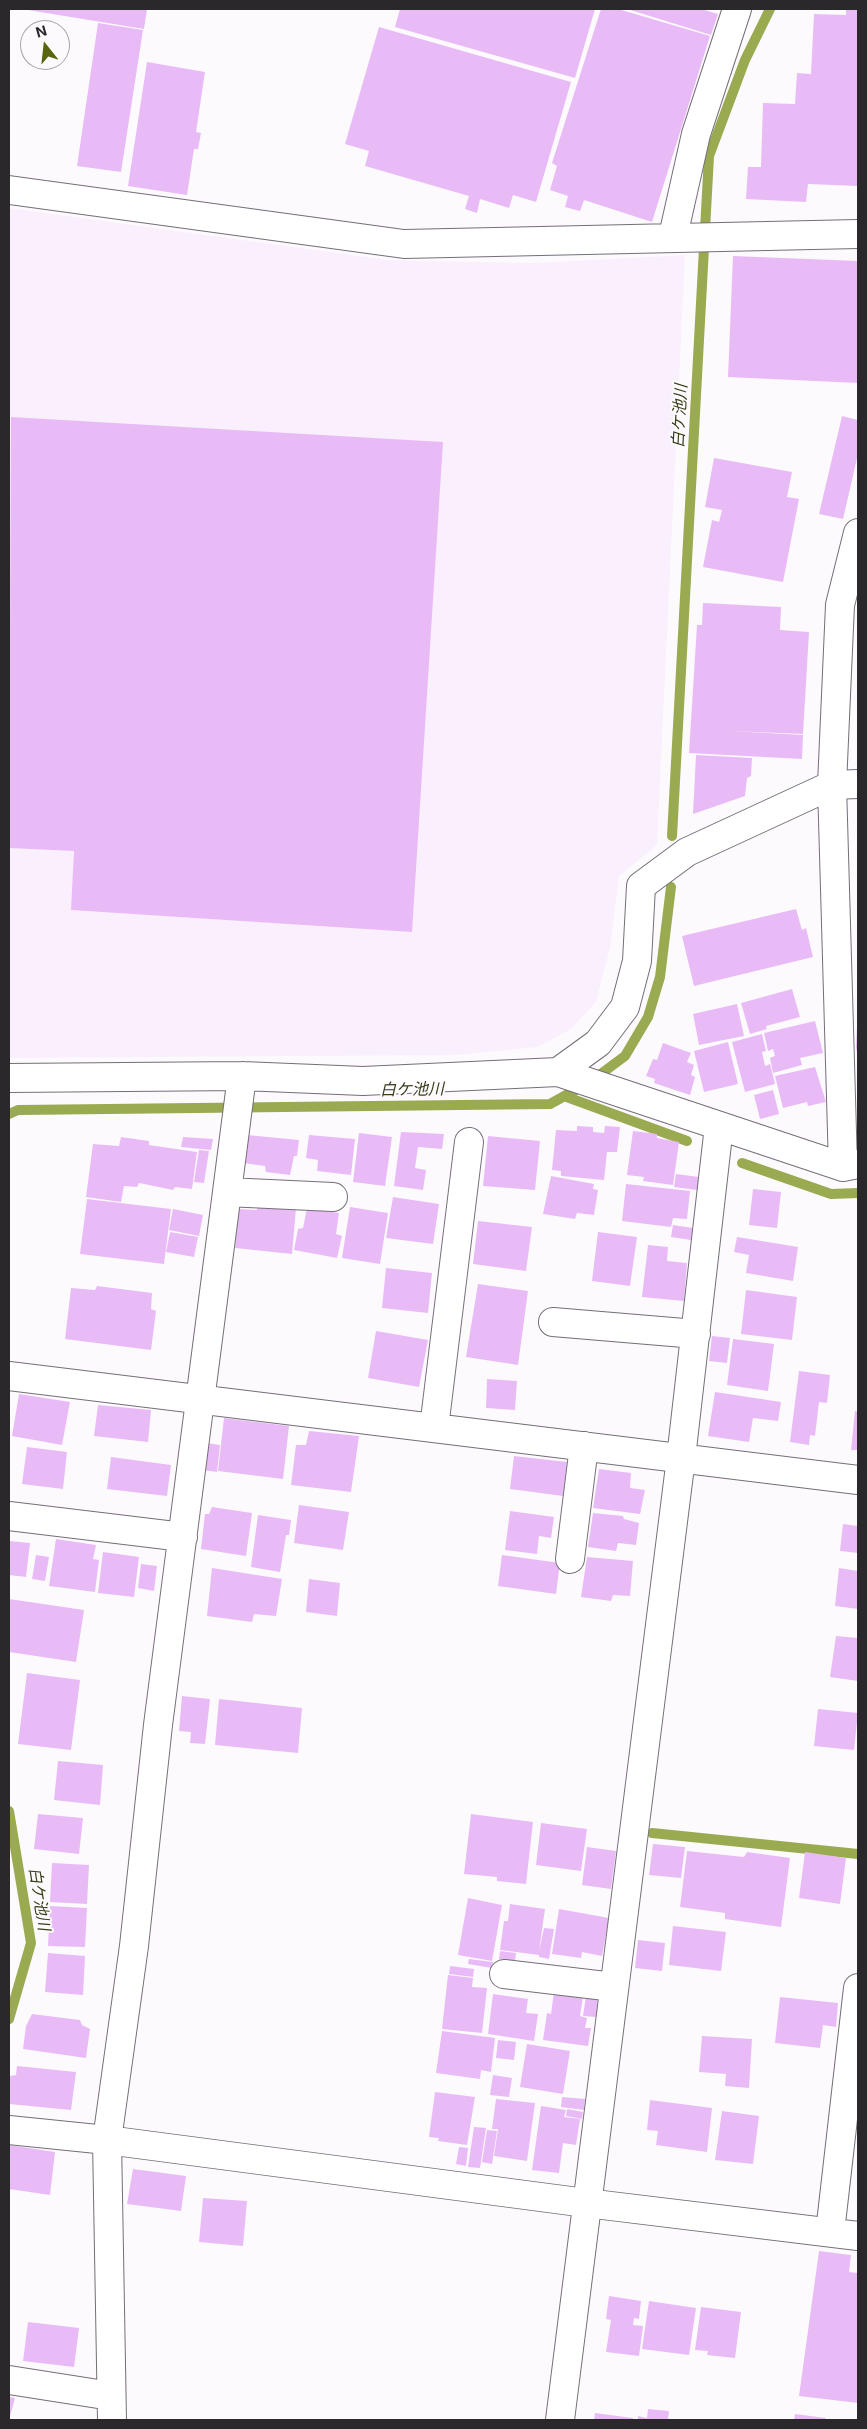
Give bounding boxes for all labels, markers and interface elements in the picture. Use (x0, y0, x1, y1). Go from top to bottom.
north arrow (20, 20, 70, 70)
text: N (34, 21, 48, 41)
water label: 白ケ池川 (669, 384, 691, 448)
water label: 白ケ池川 (380, 1080, 444, 1100)
water label: 白ケ池川 (25, 1866, 53, 1932)

